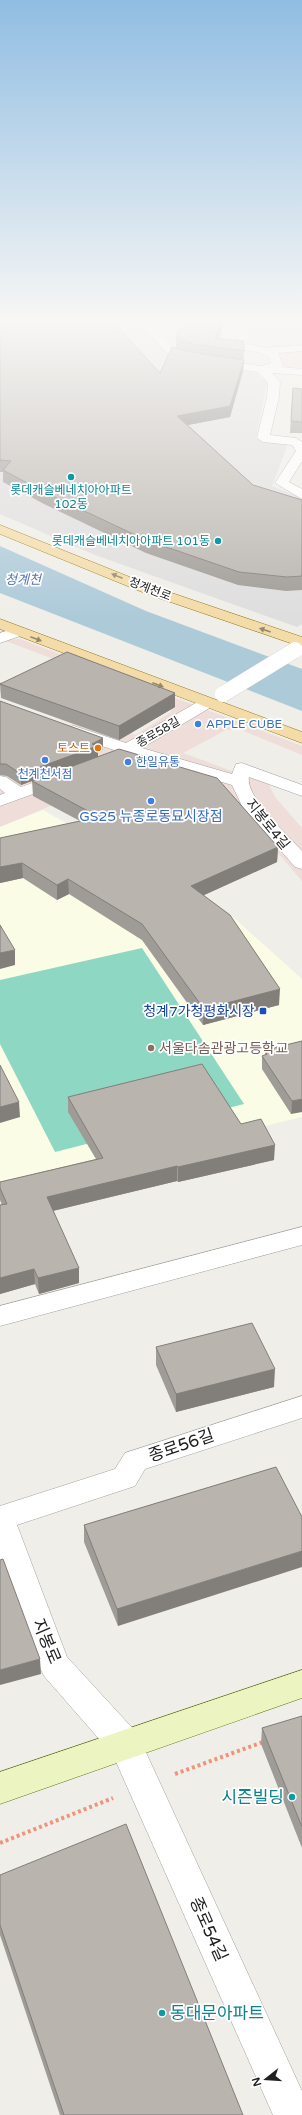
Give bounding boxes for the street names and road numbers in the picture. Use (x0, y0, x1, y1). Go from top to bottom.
street label: 청계천로 (127, 575, 173, 603)
street label: 종로58길 (134, 714, 182, 750)
street label: 지봉로4길 (242, 796, 293, 853)
street label: 종로56길 (145, 1424, 217, 1467)
street label: 지봉로 (28, 1615, 65, 1667)
street label: 종로54길 (185, 1894, 232, 1965)

